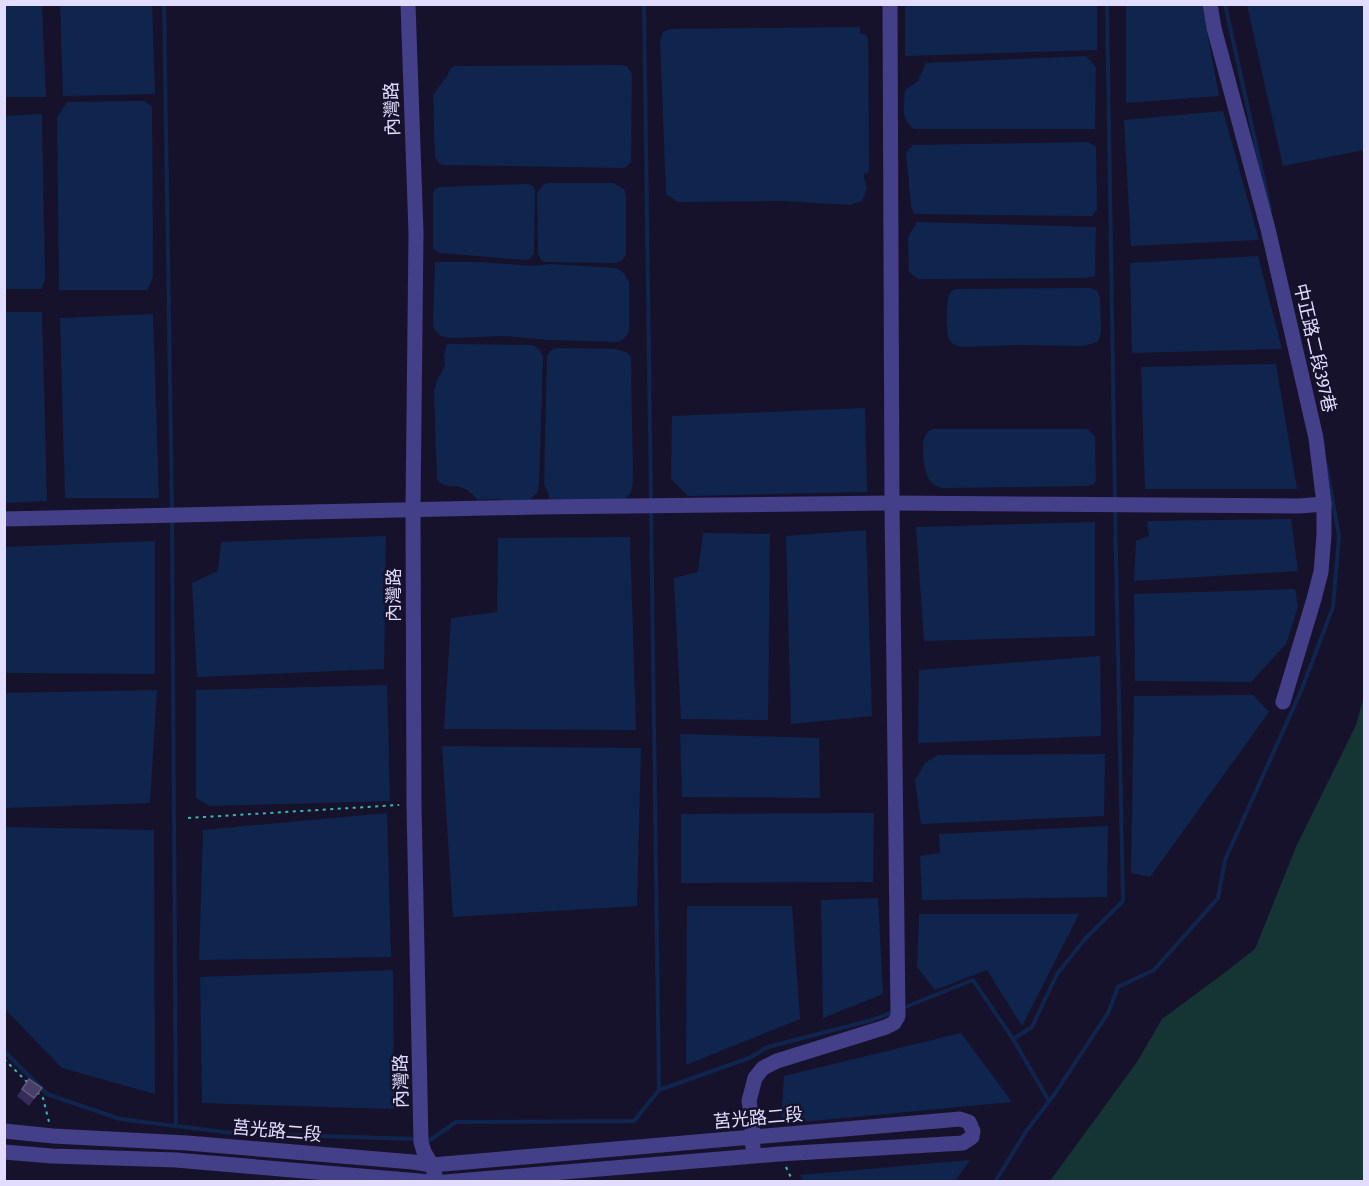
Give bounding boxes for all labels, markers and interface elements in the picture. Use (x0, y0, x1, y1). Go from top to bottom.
street label: 內灣路 (380, 82, 404, 136)
street label: 中正路二段397巷 (1289, 281, 1341, 415)
street label: 內灣路 (383, 568, 405, 622)
street label: 內灣路 (390, 1054, 412, 1108)
street label: 莒光路二段 (712, 1103, 804, 1133)
street label: 莒光路二段 (231, 1116, 323, 1146)

